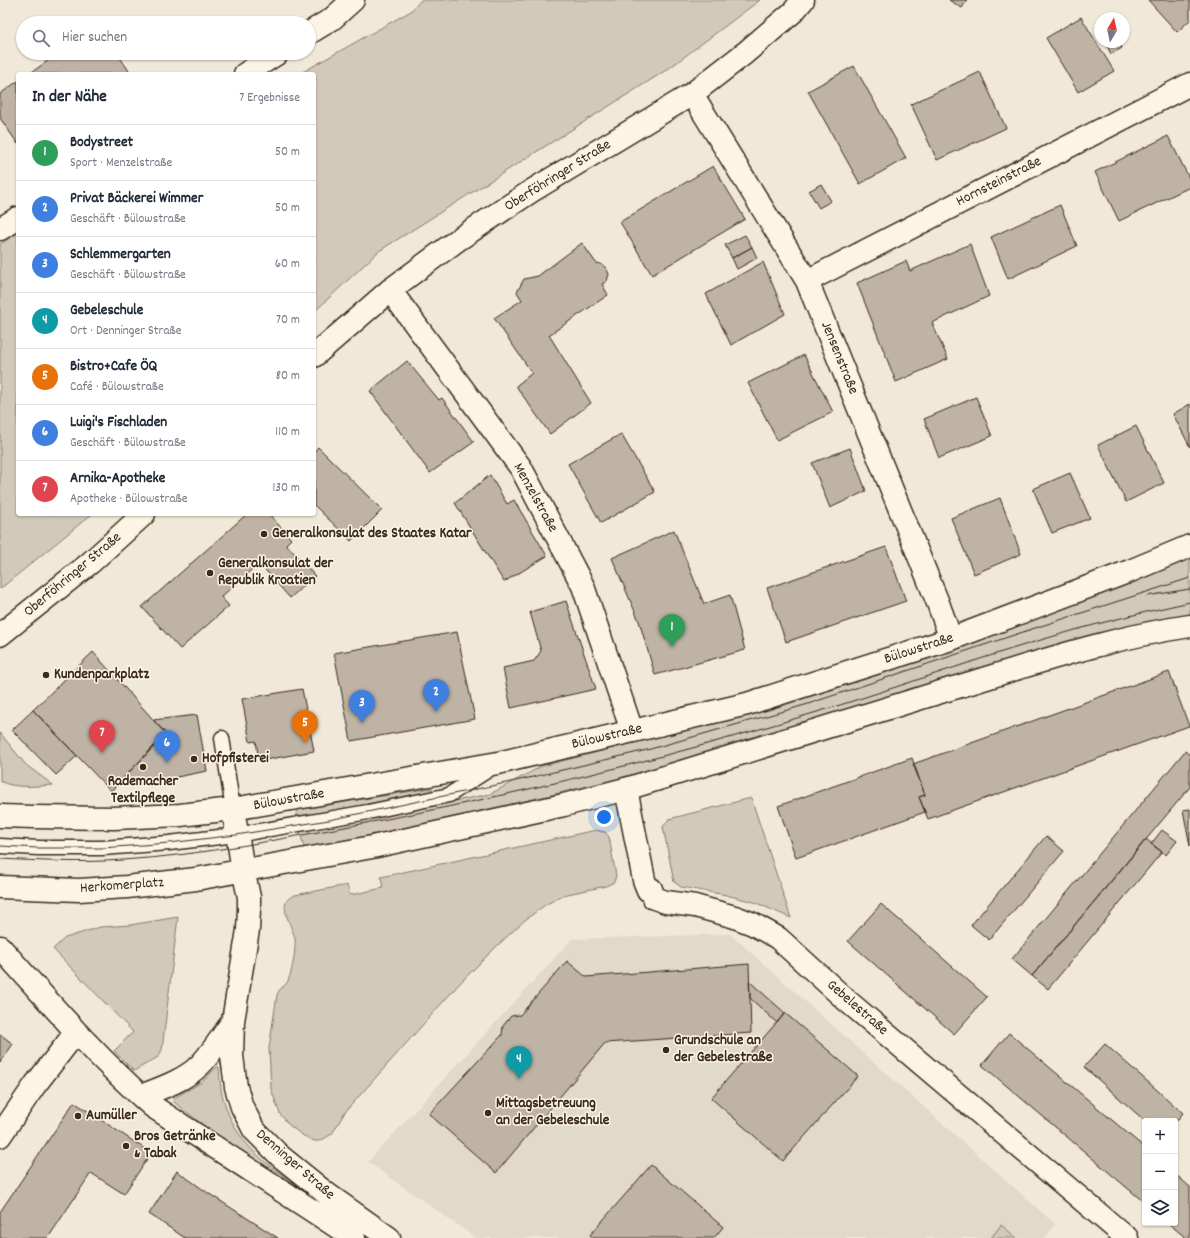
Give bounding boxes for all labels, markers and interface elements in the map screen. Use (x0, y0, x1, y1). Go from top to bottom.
north arrow (1094, 12, 1130, 48)
search box (16, 16, 316, 60)
icon: search (30, 27, 52, 49)
text: Hier suchen (62, 27, 127, 49)
text: In der Nähe (32, 86, 107, 110)
text: 7 Ergebnisse (239, 89, 300, 108)
text: Bodystreet (70, 132, 133, 154)
street label: Oberföhringer Straße (500, 134, 616, 218)
text: 1 (44, 143, 46, 162)
text: 50 m (275, 143, 300, 162)
street label: Hornsteinstraße (953, 151, 1046, 213)
text: Sport · Menzelstraße (70, 154, 172, 173)
text: Privat Bäckerei Wimmer (70, 188, 203, 210)
text: 2 (42, 199, 48, 218)
text: 50 m (275, 199, 300, 218)
text: Geschäft · Bülowstraße (70, 210, 186, 229)
text: Schlemmergarten (70, 244, 171, 266)
text: 3 (42, 255, 48, 274)
text: 60 m (275, 255, 300, 274)
text: Geschäft · Bülowstraße (70, 266, 186, 285)
text: Gebeleschule (70, 300, 143, 322)
text: 4 (42, 311, 48, 330)
text: 70 m (276, 311, 300, 330)
street label: Jensenstraße (814, 318, 864, 398)
text: Ort · Denninger Straße (70, 322, 181, 341)
text: Bistro+Cafe ÖQ (70, 356, 157, 378)
text: 5 (42, 367, 48, 386)
text: 80 m (276, 367, 300, 386)
text: Café · Bülowstraße (70, 378, 164, 397)
text: Luigi's Fischladen (70, 412, 167, 434)
text: 6 (42, 423, 48, 442)
text: 110 m (275, 423, 300, 442)
text: Geschäft · Bülowstraße (70, 434, 186, 453)
street label: Menzelstraße (507, 459, 563, 537)
text: Arnika-Apotheke (70, 468, 165, 490)
text: 7 (43, 479, 47, 498)
text: 130 m (272, 479, 300, 498)
text: Apotheke · Bülowstraße (70, 490, 187, 509)
place label: Generalkonsulat des Staates Katar (272, 523, 472, 545)
street label: Oberföhringer Straße (19, 527, 127, 623)
marker: Generalkonsulat des Staates Katar (259, 529, 269, 539)
place label: Generalkonsulat der Republik Kroatien (218, 553, 334, 592)
marker: Generalkonsulat der Republik Kroatien (205, 568, 215, 578)
pin: 1 (659, 614, 685, 647)
street label: Bülowstraße (882, 627, 957, 671)
place label: Kundenparkplatz (54, 664, 150, 686)
marker: Kundenparkplatz (41, 670, 51, 680)
pin: 2 (423, 679, 449, 712)
pin: 3 (349, 690, 375, 723)
pin: 5 (292, 710, 318, 743)
street label: Bülowstraße (570, 718, 645, 756)
pin: 7 (89, 720, 115, 753)
pin: 6 (154, 730, 180, 763)
place label: Hofpfisterei (202, 748, 269, 770)
marker: Hofpfisterei (189, 754, 199, 764)
marker: Rademacher Textilpflege (138, 762, 148, 772)
place label: Rademacher Textilpflege (108, 771, 179, 810)
street label: Bülowstraße (252, 783, 327, 817)
your location (594, 807, 614, 827)
street label: Herkomerplatz (79, 872, 165, 900)
street label: Gebelestraße (821, 975, 893, 1041)
place label: Grundschule an der Gebelestraße (674, 1030, 773, 1069)
marker: Grundschule an der Gebelestraße (661, 1045, 671, 1055)
pin: 4 (506, 1046, 532, 1079)
place label: Mittagsbetreuung an der Gebeleschule (496, 1093, 610, 1132)
place label: Aumüller (86, 1105, 137, 1127)
marker: Mittagsbetreuung an der Gebeleschule (483, 1108, 493, 1118)
marker: Aumüller (73, 1111, 83, 1121)
map controls (1142, 1118, 1178, 1226)
button: + (1142, 1118, 1178, 1154)
street label: Denninger Straße (251, 1124, 340, 1206)
place label: Bros Getränke & Tabak (134, 1126, 216, 1165)
marker: Bros Getränke & Tabak (121, 1141, 131, 1151)
button: − (1142, 1154, 1178, 1190)
button: layers (1142, 1190, 1178, 1226)

